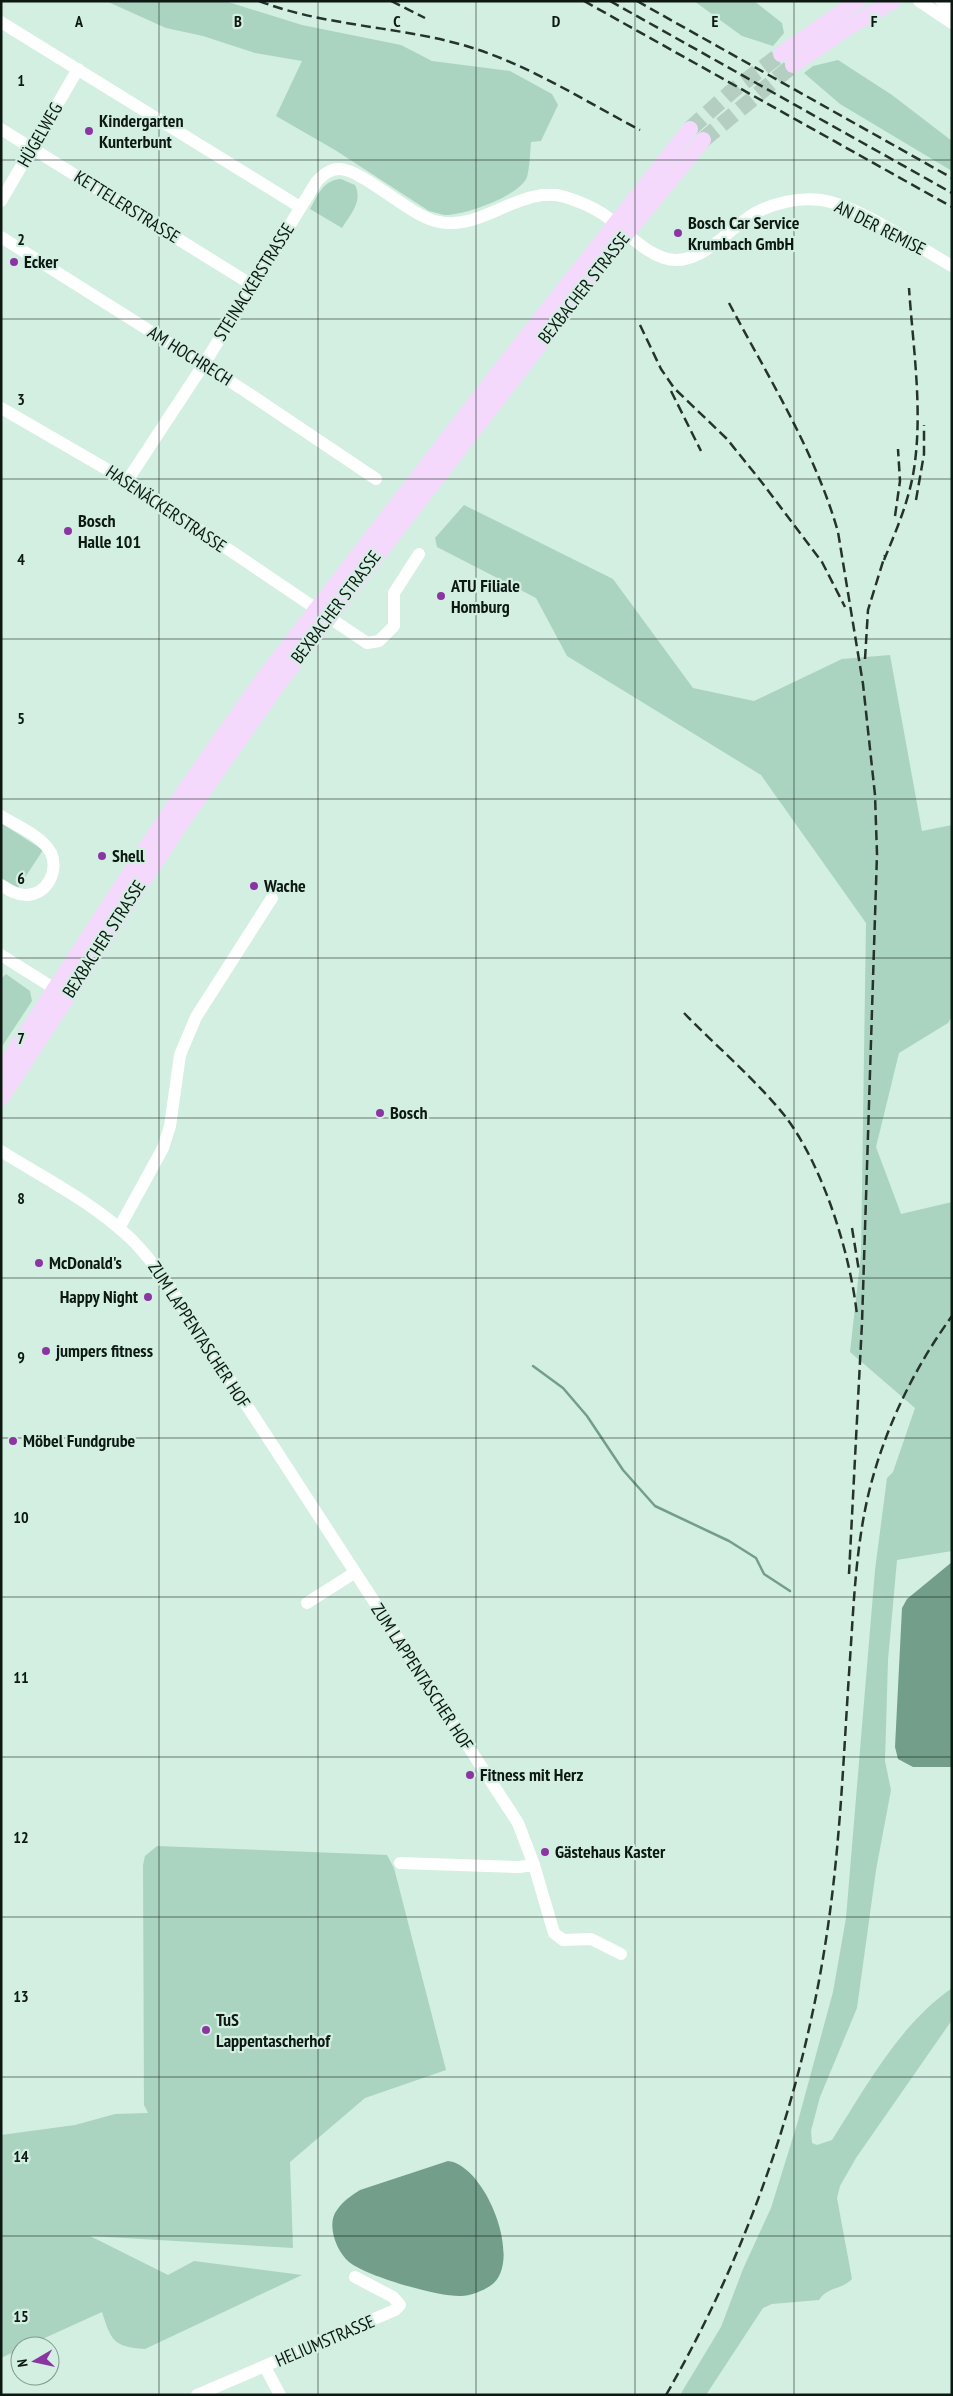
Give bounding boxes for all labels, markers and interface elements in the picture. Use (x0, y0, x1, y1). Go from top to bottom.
text: A (74, 11, 84, 31)
text: B (234, 11, 242, 31)
text: C (393, 11, 401, 31)
text: D (552, 11, 561, 31)
text: E (712, 11, 719, 31)
text: F (871, 11, 878, 31)
text: 1 (17, 70, 25, 90)
street label: HÜGELWEG (12, 98, 67, 171)
place label: Kindergarten Kunterbunt (99, 109, 184, 153)
marker: Kindergarten Kunterbunt (83, 125, 95, 137)
street label: KETTELERSTRASSE (70, 165, 184, 248)
street label: AN DER REMISE (831, 195, 930, 260)
place label: Bosch Car Service Krumbach GmbH (688, 211, 800, 255)
street label: STEINACKERSTRASSE (208, 219, 299, 345)
street label: BEXBACHER STRASSE (533, 227, 634, 348)
marker: Bosch Car Service Krumbach GmbH (672, 227, 684, 239)
text: 2 (17, 229, 25, 249)
place label: Ecker (24, 250, 59, 273)
marker: Ecker (8, 256, 20, 268)
street label: AM HOCHRECH (144, 321, 237, 391)
text: 3 (17, 389, 25, 409)
street label: HASENÄCKERSTRASSE (102, 460, 231, 557)
place label: Bosch Halle 101 (78, 509, 141, 553)
marker: Bosch Halle 101 (62, 525, 74, 537)
street label: BEXBACHER STRASSE (286, 546, 386, 668)
text: 4 (17, 549, 25, 569)
place label: ATU Filiale Homburg (450, 574, 520, 618)
marker: ATU Filiale Homburg (435, 590, 447, 602)
text: 5 (17, 708, 25, 728)
place label: Shell (112, 844, 145, 867)
marker: Shell (96, 850, 108, 862)
text: 6 (17, 868, 25, 888)
place label: Wache (263, 874, 306, 897)
street label: BEXBACHER STRASSE (57, 876, 150, 1002)
marker: Wache (248, 880, 260, 892)
text: 7 (17, 1028, 25, 1048)
place label: Bosch (390, 1101, 428, 1124)
marker: Bosch (374, 1107, 386, 1119)
text: 8 (17, 1188, 25, 1208)
place label: McDonald's (49, 1251, 122, 1274)
marker: McDonald's (33, 1257, 45, 1269)
street label: ZUM LAPPENTASCHER HOF (143, 1257, 256, 1413)
place label: Happy Night (60, 1285, 139, 1308)
marker: Happy Night (142, 1291, 154, 1303)
place label: jumpers fitness (55, 1339, 153, 1362)
marker: jumpers fitness (40, 1345, 52, 1357)
text: 9 (17, 1347, 25, 1367)
place label: Möbel Fundgrube (23, 1429, 136, 1452)
marker: Möbel Fundgrube (7, 1435, 19, 1447)
text: 10 (13, 1507, 29, 1527)
street label: ZUM LAPPENTASCHER HOF (366, 1599, 479, 1755)
text: 11 (13, 1667, 29, 1687)
place label: Fitness mit Herz (480, 1763, 583, 1786)
marker: Fitness mit Herz (464, 1769, 476, 1781)
text: 12 (13, 1827, 29, 1847)
place label: Gästehaus Kaster (555, 1840, 666, 1863)
marker: Gästehaus Kaster (539, 1846, 551, 1858)
text: 13 (13, 1986, 29, 2006)
place label: TuS Lappentascherhof (216, 2008, 331, 2052)
marker: TuS Lappentascherhof (200, 2024, 212, 2036)
text: 14 (13, 2146, 29, 2166)
text: 15 (13, 2306, 29, 2326)
street label: HELIUMSTRASSE (272, 2309, 378, 2372)
north arrow (10, 2336, 60, 2386)
text: N (13, 2358, 32, 2368)

